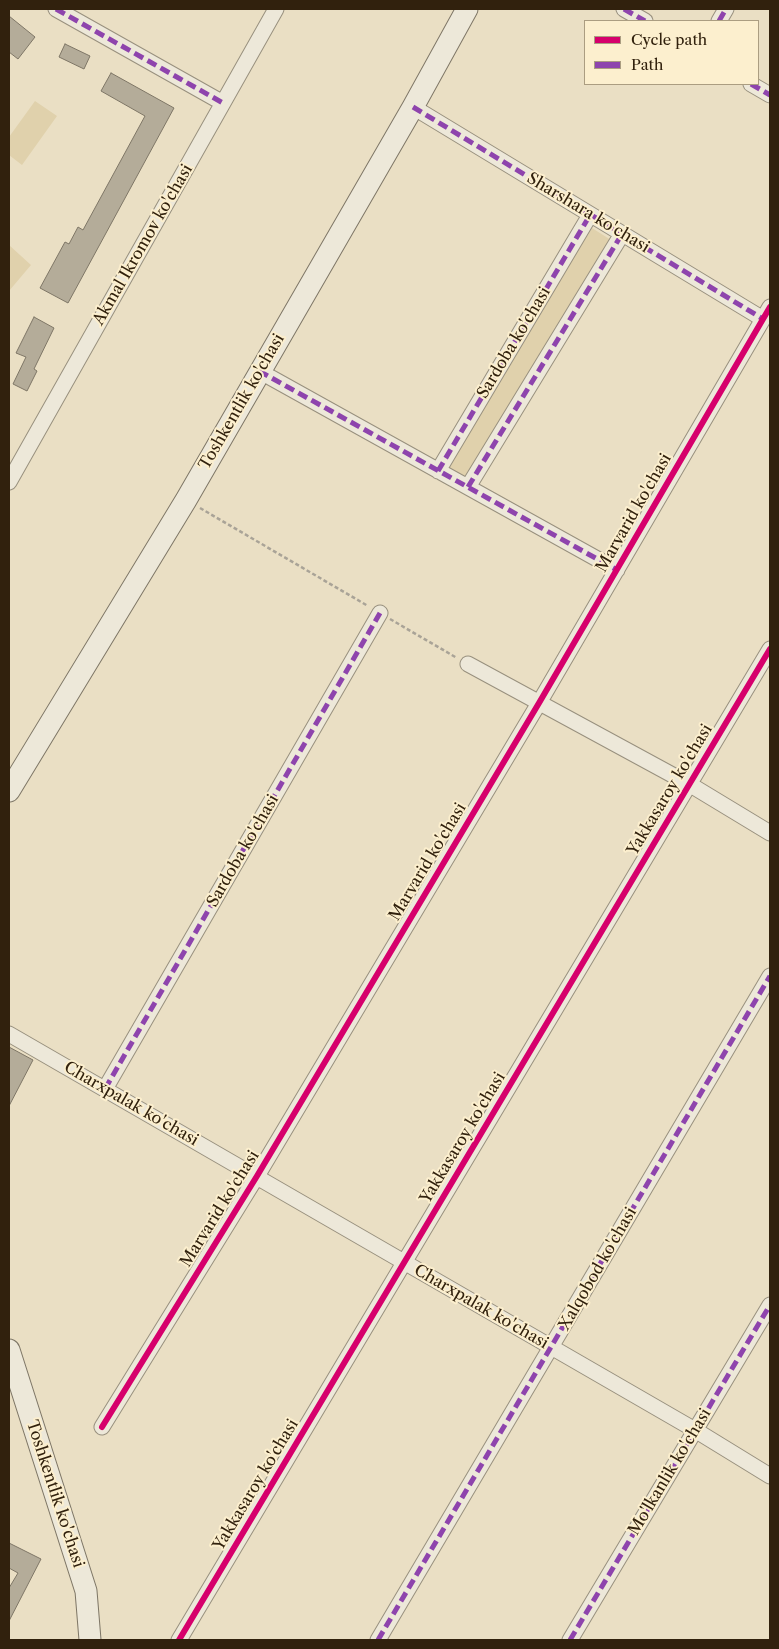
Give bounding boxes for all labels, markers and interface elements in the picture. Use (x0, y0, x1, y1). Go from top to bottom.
legend (584, 20, 759, 85)
text: Cycle path (631, 30, 707, 49)
text: Path (631, 55, 663, 74)
street label: Akmal Ikromov ko'chasi (89, 161, 197, 329)
street label: Sharshara ko'chasi (523, 169, 653, 257)
street label: Sardoba ko'chasi (473, 284, 555, 402)
street label: Toshkentlik ko'chasi (195, 331, 289, 473)
street label: Marvarid ko'chasi (592, 450, 676, 576)
street label: Yakkasaroy ko'chasi (623, 721, 717, 859)
street label: Sardoba ko'chasi (203, 791, 283, 911)
street label: Marvarid ko'chasi (385, 800, 471, 924)
street label: Charxpalak ko'chasi (60, 1058, 202, 1150)
street label: Yakkasaroy ko'chasi (416, 1069, 510, 1207)
street label: Marvarid ko'chasi (176, 1147, 264, 1271)
street label: Xalqobod ko'chasi (555, 1204, 641, 1334)
street label: Charxpalak ko'chasi (410, 1261, 552, 1353)
street label: Mo'lkanlik ko'chasi (625, 1405, 715, 1539)
street label: Yakkasaroy ko'chasi (209, 1416, 303, 1554)
street label: Toshkentlik ko'chasi (22, 1418, 88, 1570)

